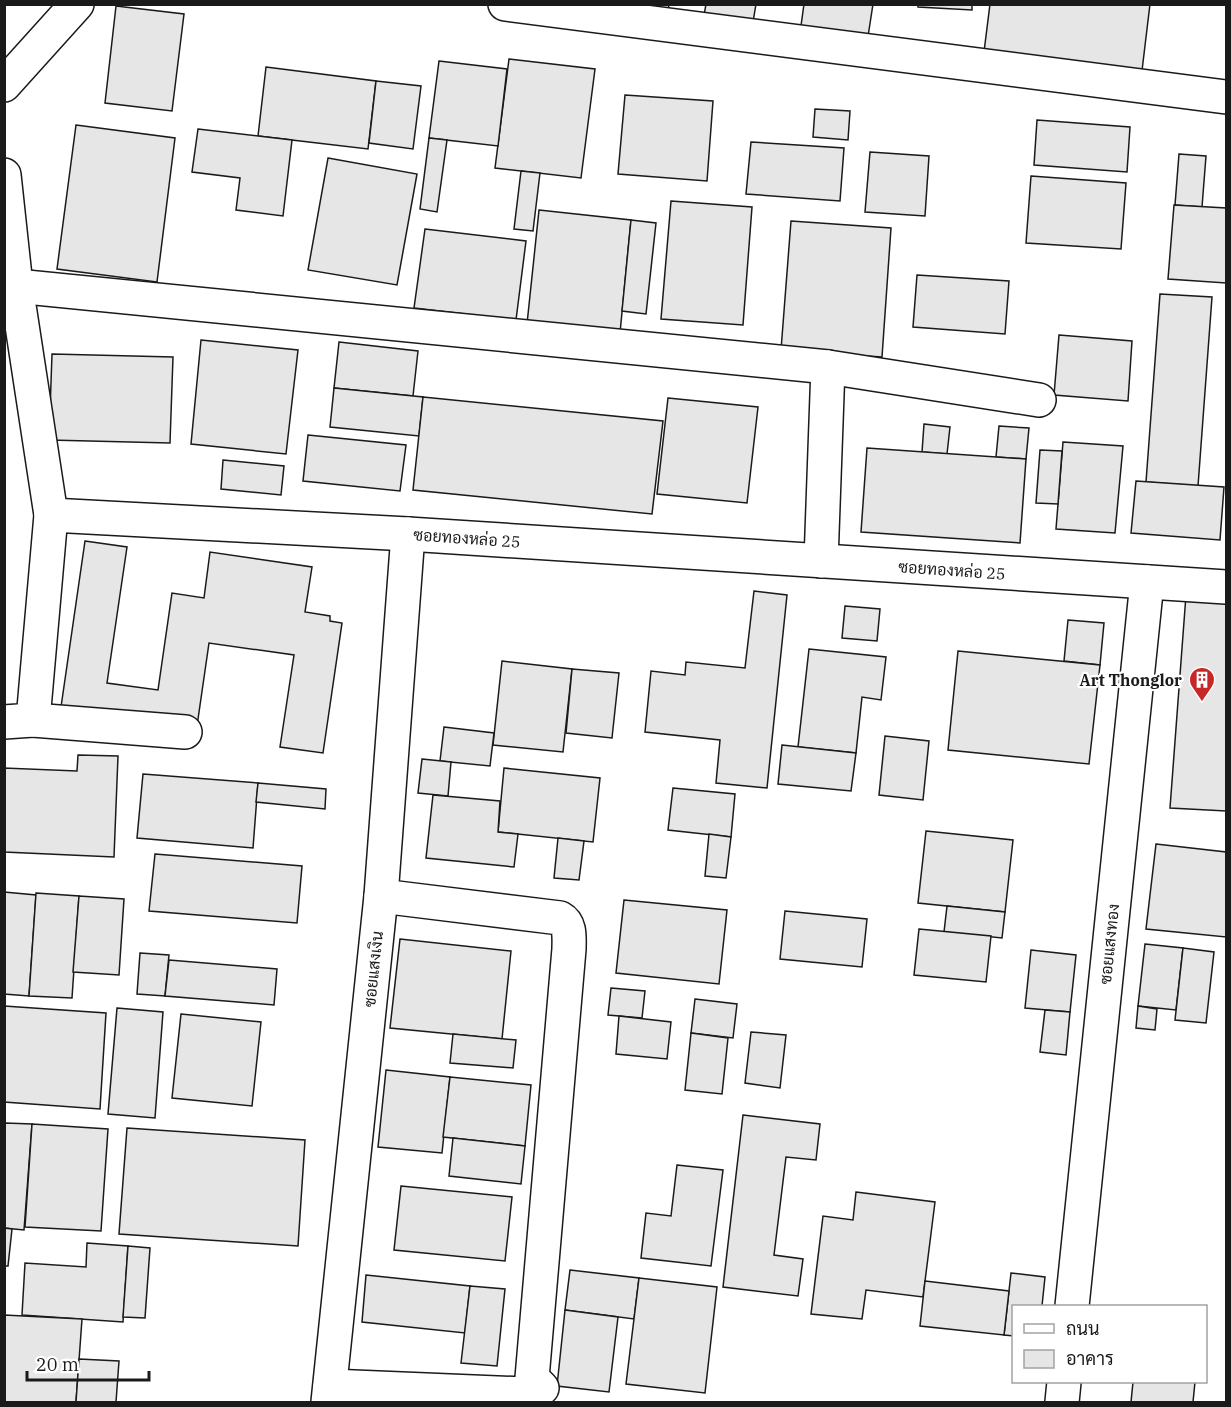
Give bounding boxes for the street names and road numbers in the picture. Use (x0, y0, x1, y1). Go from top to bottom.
street label: ซอยทองหล่อ 25 (413, 524, 521, 552)
street label: ซอยทองหล่อ 25 (898, 556, 1006, 584)
street label: ซอยแสงทอง (1095, 902, 1123, 986)
street label: ซอยแสงเงิน (359, 930, 387, 1008)

